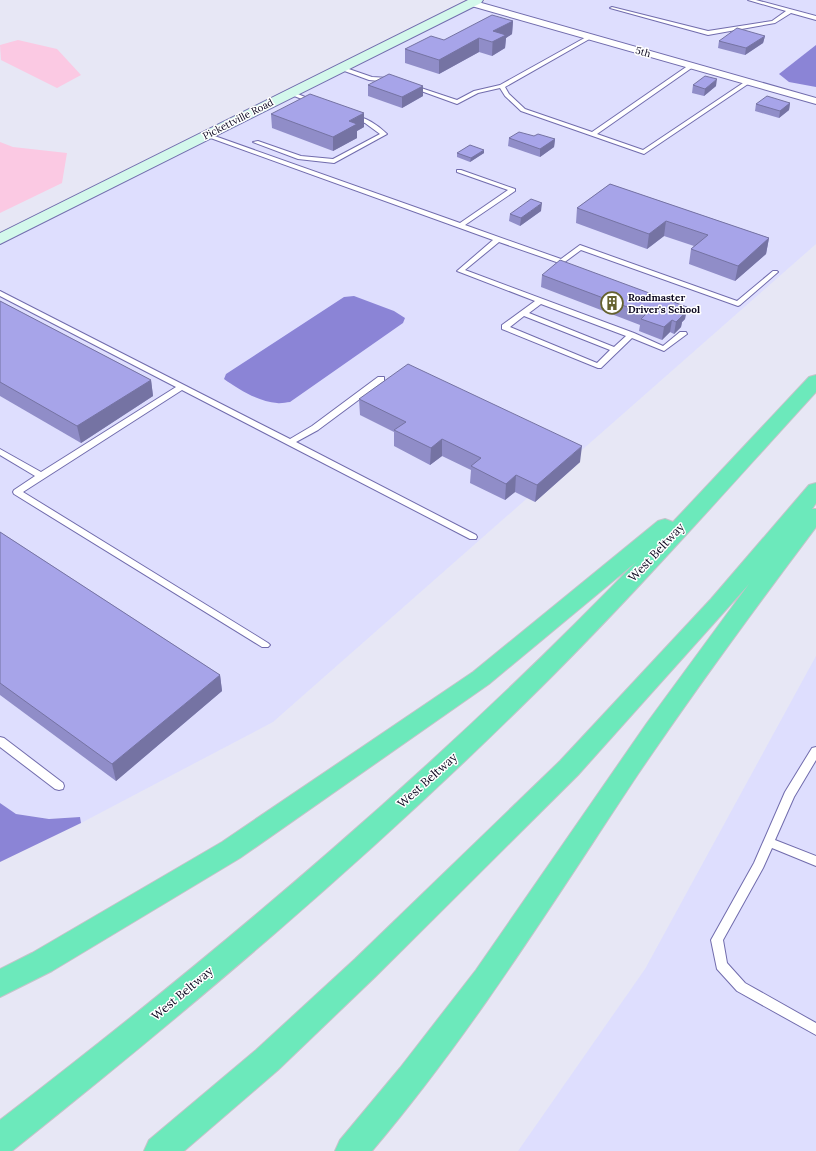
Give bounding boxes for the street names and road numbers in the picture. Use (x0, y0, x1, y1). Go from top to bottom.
street label: 5th (634, 44, 652, 60)
street label: Pickettville Road (201, 96, 275, 142)
street label: West Beltway (625, 519, 688, 585)
street label: West Beltway (394, 749, 460, 811)
street label: West Beltway (148, 963, 216, 1023)

